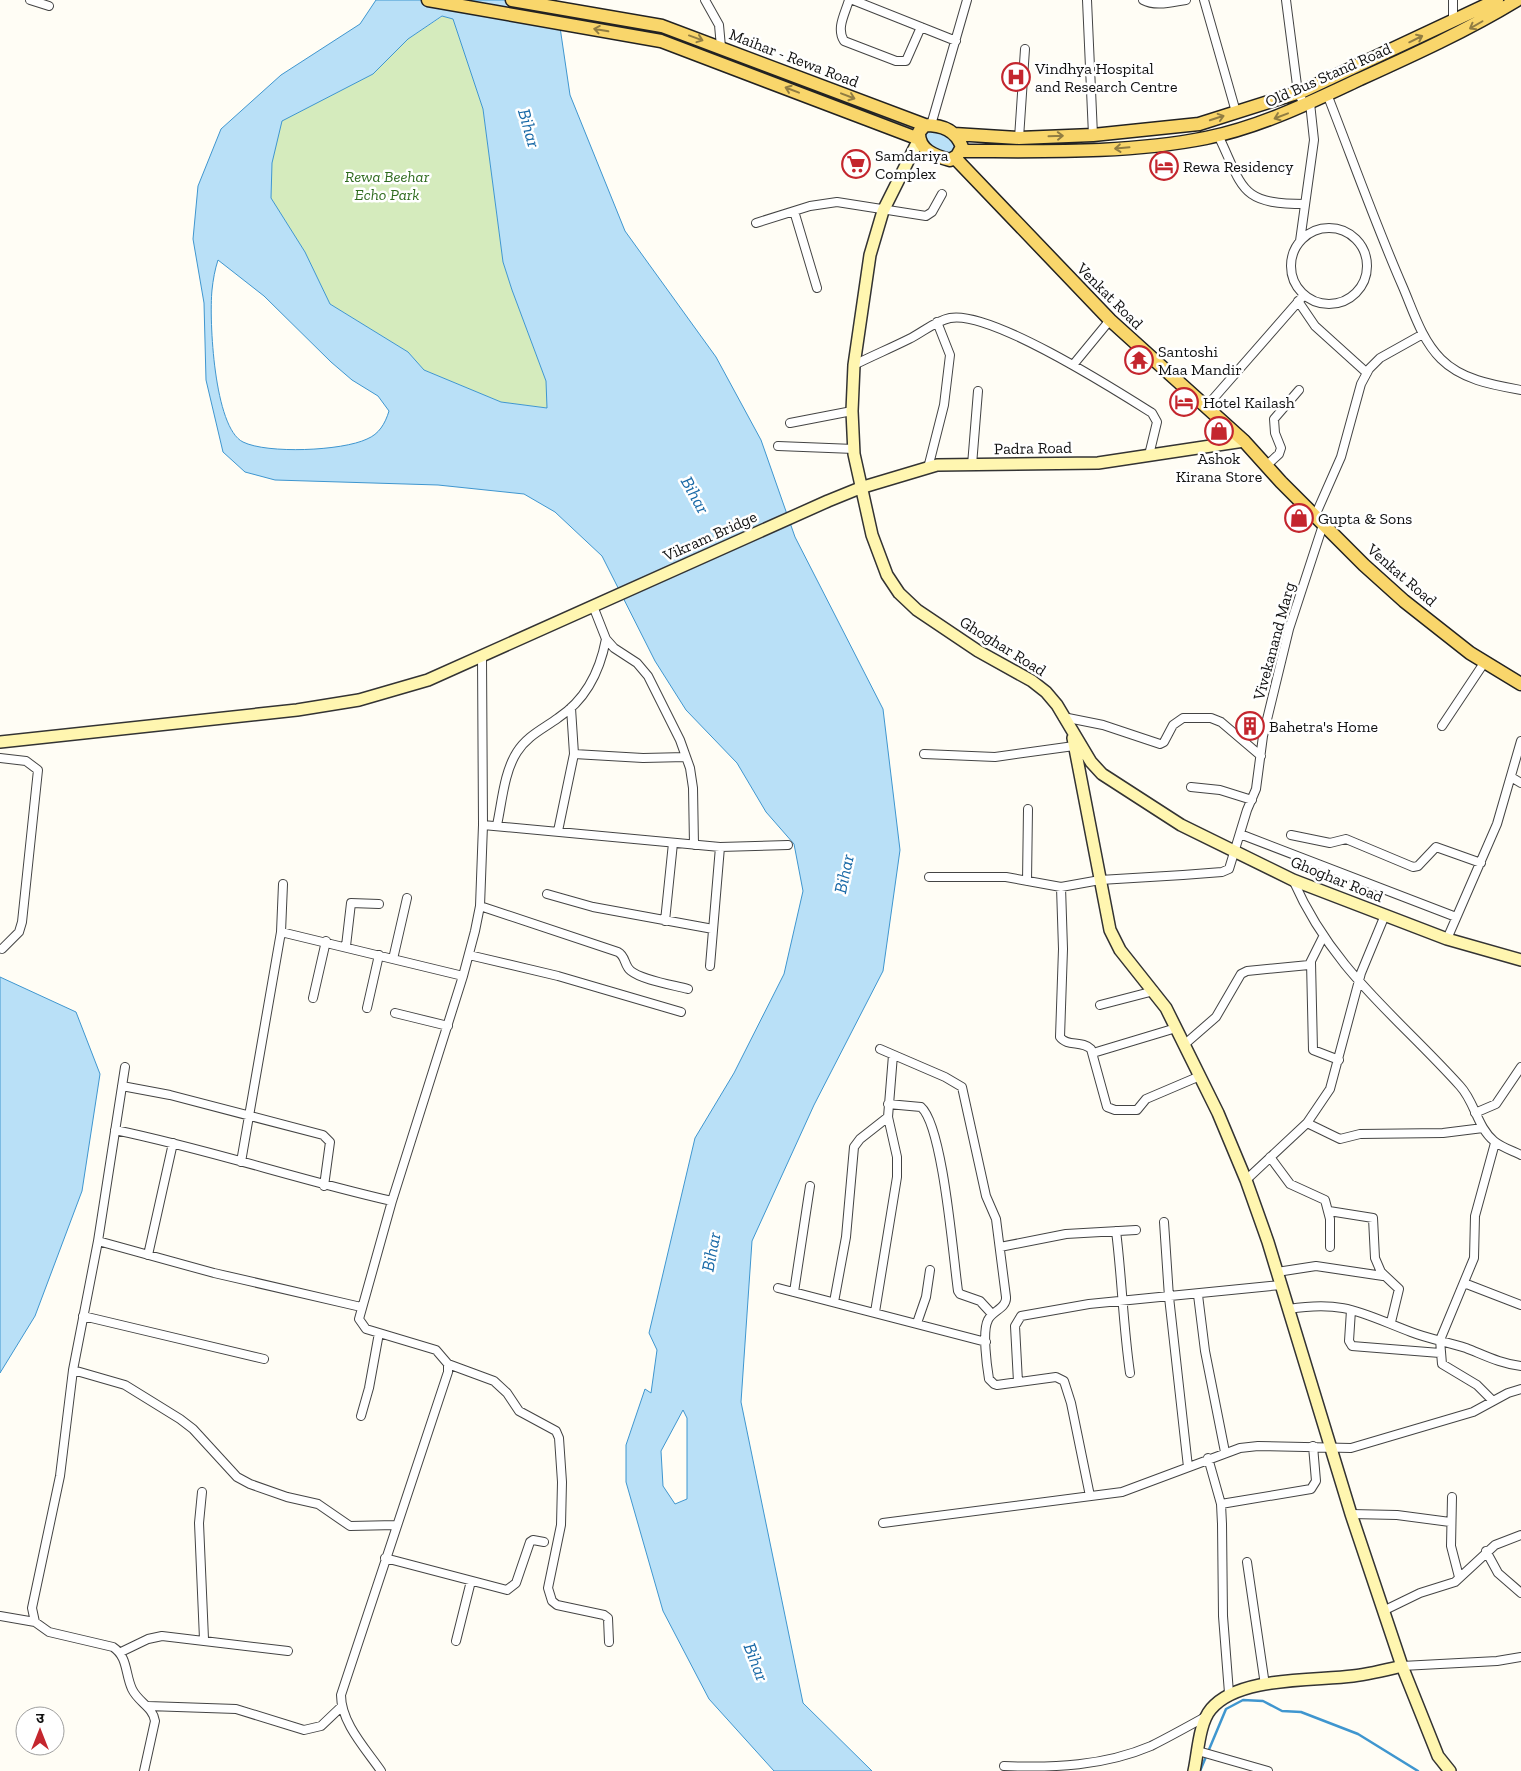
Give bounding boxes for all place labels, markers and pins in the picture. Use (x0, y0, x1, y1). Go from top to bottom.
place label: Vindhya Hospital and Research Centre (1034, 59, 1178, 96)
hospital icon: Vindhya Hospital and Research Centre (1001, 62, 1031, 92)
place label: Samdariya Complex (875, 146, 949, 183)
supermarket icon: Samdariya Complex (841, 149, 871, 179)
hotel icon: Rewa Residency (1149, 151, 1179, 181)
place label: Rewa Residency (1183, 157, 1294, 176)
place label: Santoshi Maa Mandir (1158, 342, 1242, 379)
temple icon: Santoshi Maa Mandir (1124, 345, 1154, 375)
hotel icon: Hotel Kailash (1169, 387, 1199, 417)
place label: Hotel Kailash (1203, 393, 1295, 412)
shop icon: Ashok Kirana Store (1204, 416, 1234, 446)
place label: Ashok Kirana Store (1176, 449, 1262, 486)
shop icon: Gupta & Sons (1284, 503, 1314, 533)
place label: Gupta & Sons (1318, 509, 1412, 528)
building icon: Bahetra's Home (1235, 711, 1265, 741)
place label: Bahetra's Home (1269, 717, 1378, 736)

